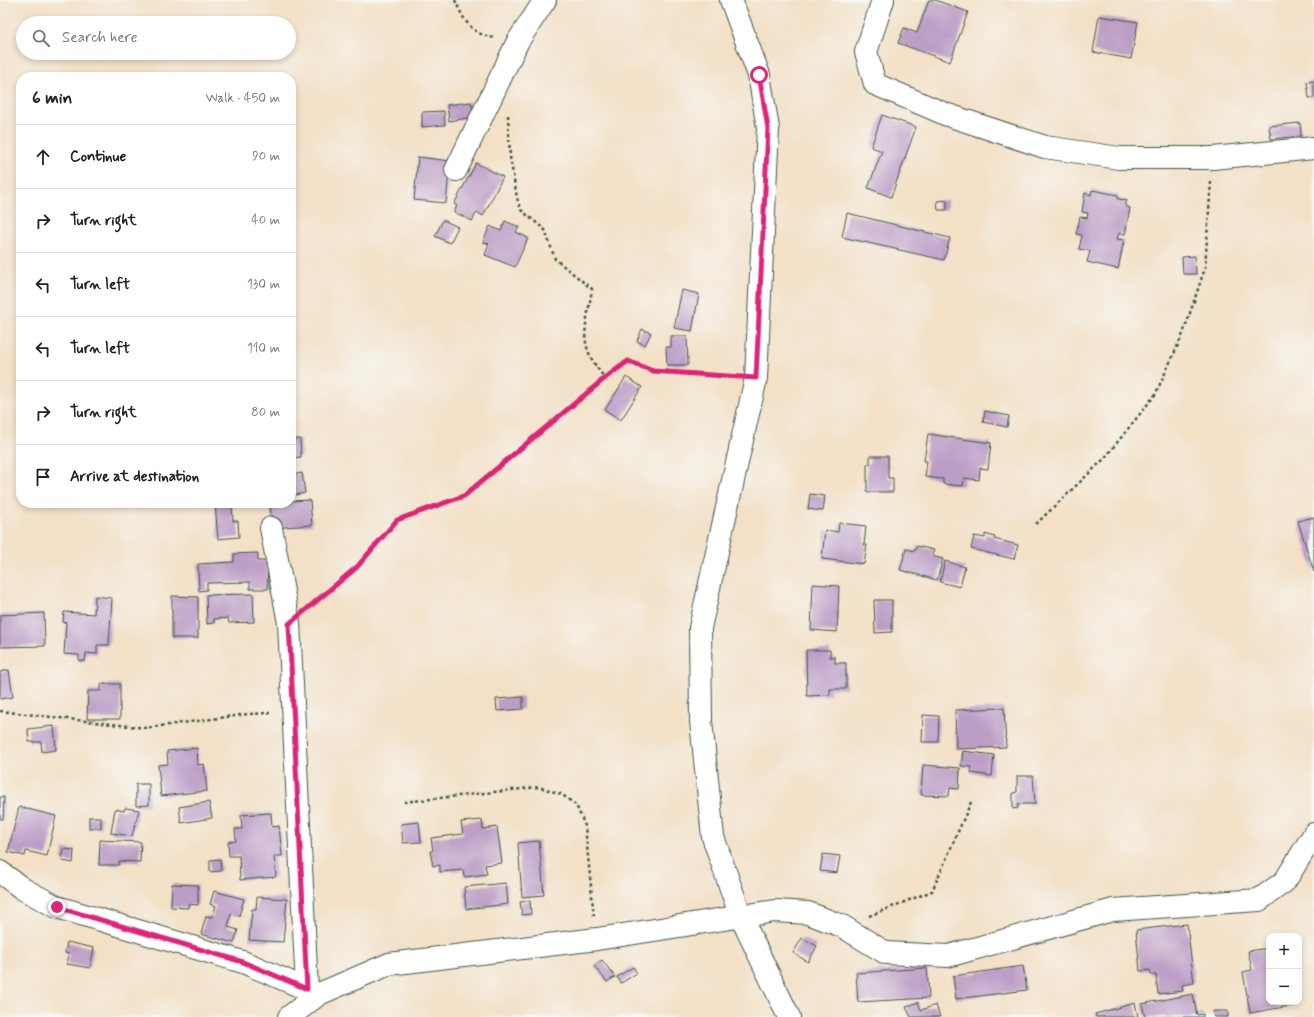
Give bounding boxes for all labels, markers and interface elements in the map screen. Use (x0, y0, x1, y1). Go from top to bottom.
search box (16, 16, 296, 60)
icon: search (30, 27, 52, 49)
text: Search here (62, 28, 138, 48)
route start (750, 66, 768, 84)
text: 6 min (32, 87, 72, 109)
text: Walk · 450 m (206, 90, 280, 107)
icon: ahead (32, 146, 54, 168)
text: Continue (70, 147, 126, 167)
text: 90 m (252, 148, 280, 165)
icon: right (32, 210, 54, 232)
text: Turn right (70, 211, 137, 231)
text: 40 m (251, 212, 280, 229)
icon: left (32, 274, 54, 296)
text: Turn left (70, 275, 130, 295)
text: 130 m (247, 276, 280, 293)
icon: left (32, 338, 54, 360)
text: Turn left (70, 339, 130, 359)
text: 110 m (247, 340, 280, 357)
icon: right (32, 402, 54, 424)
text: Turn right (70, 403, 137, 423)
text: 80 m (251, 404, 280, 421)
icon: arrive (32, 466, 54, 488)
text: Arrive at destination (70, 467, 199, 487)
route end (48, 898, 66, 916)
map controls (1266, 933, 1302, 1005)
button: + (1266, 933, 1302, 969)
button: − (1266, 969, 1302, 1005)

